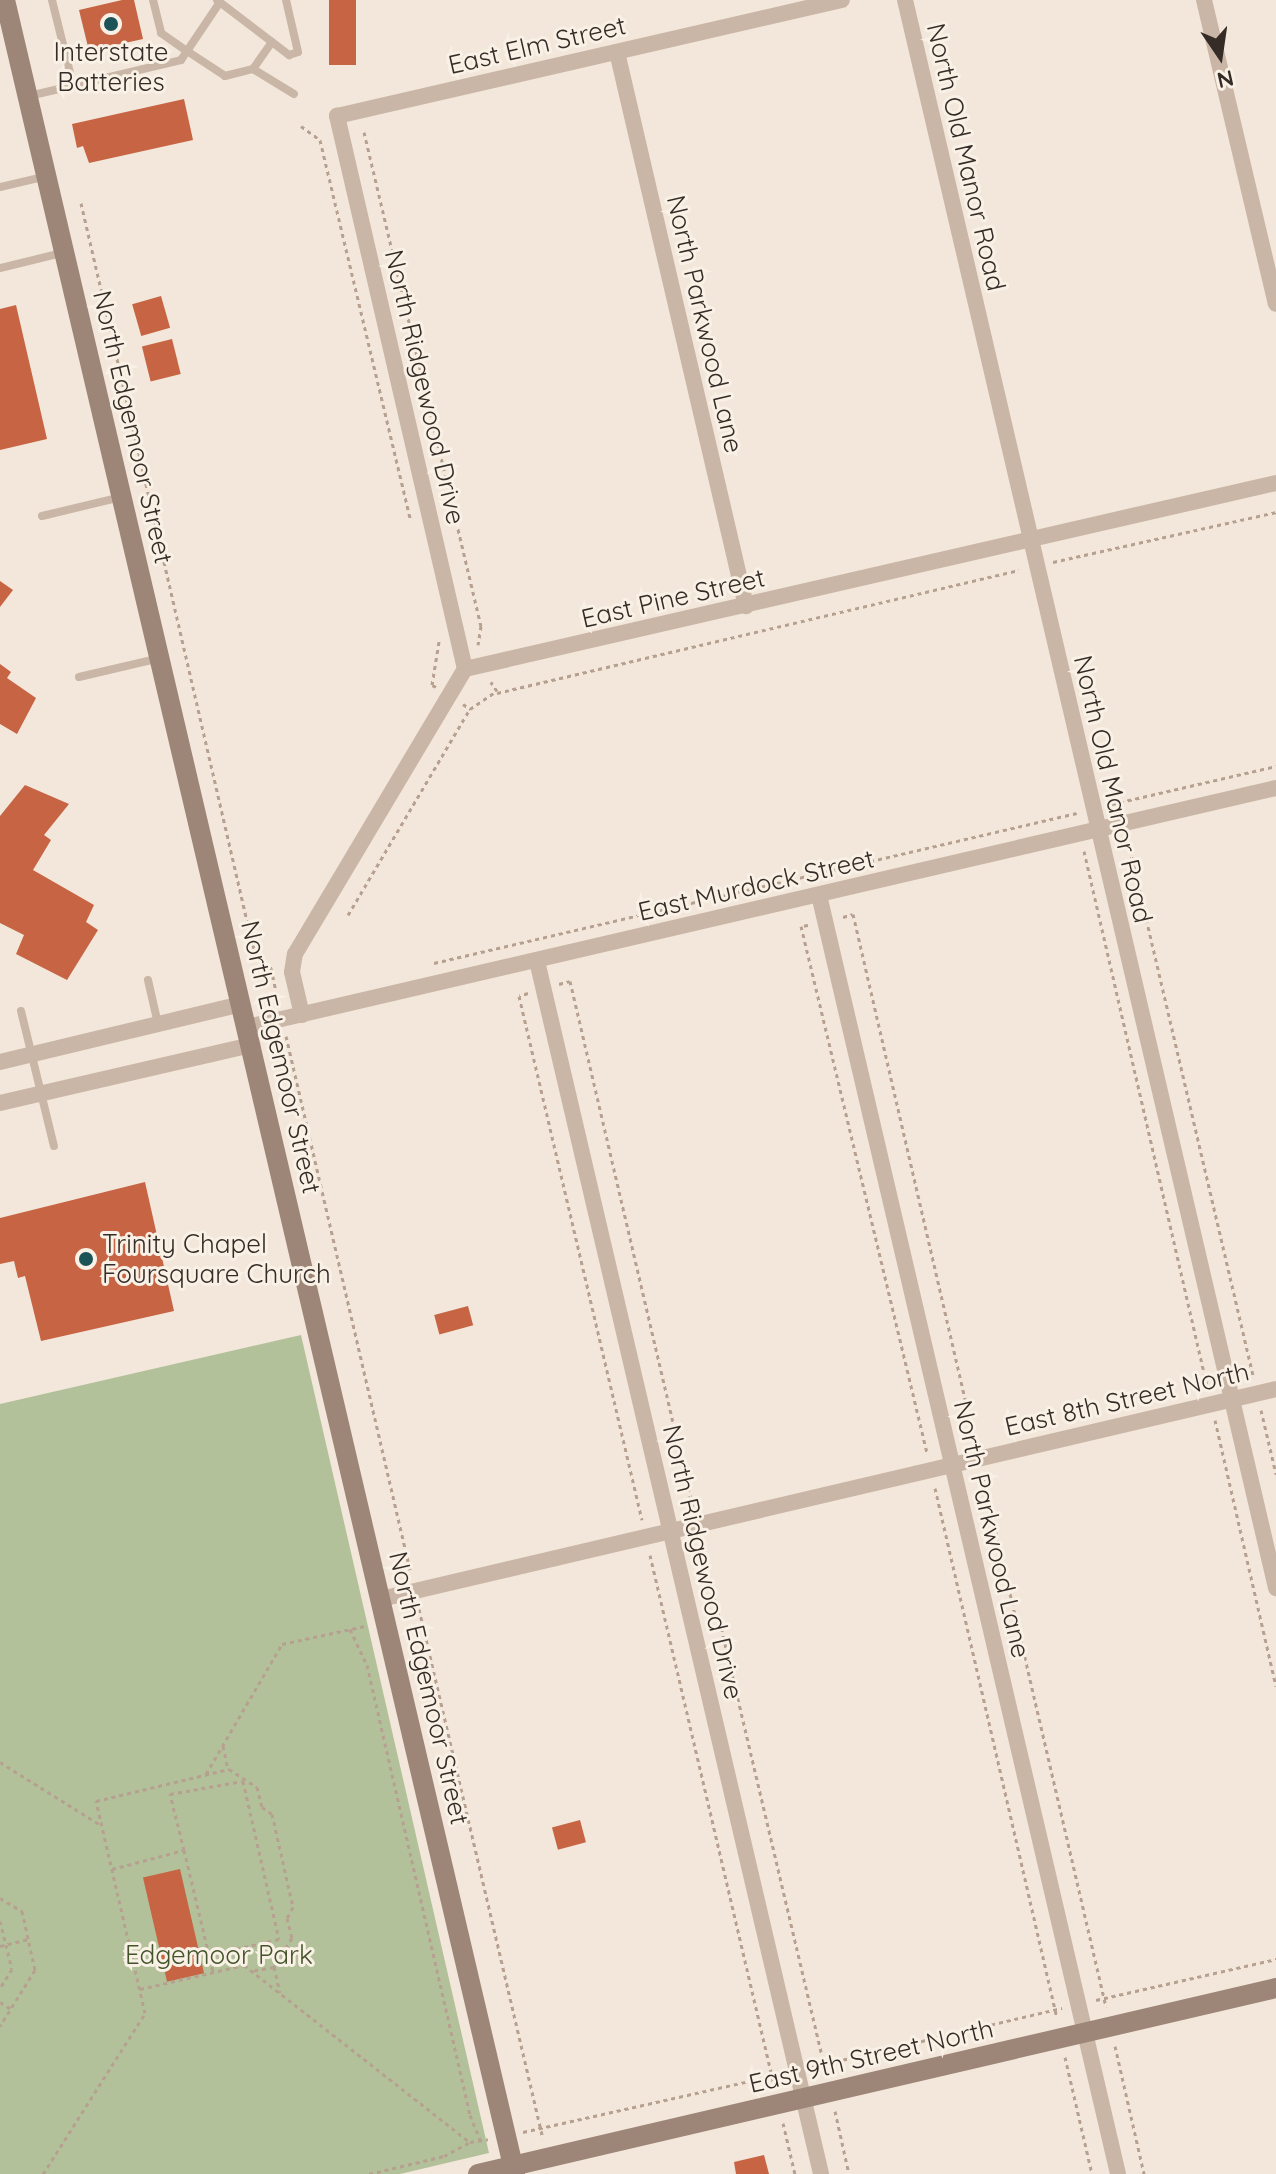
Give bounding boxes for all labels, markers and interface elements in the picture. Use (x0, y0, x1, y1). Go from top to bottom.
street label: East Elm Street (445, 9, 629, 81)
marker: Interstate Batteries (102, 15, 120, 33)
north arrow (1180, 16, 1260, 96)
street label: North Old Manor Road (920, 20, 1012, 294)
place label: Interstate Batteries (53, 36, 169, 98)
text: N (1214, 64, 1236, 95)
street label: North Parkwood Lane (660, 192, 750, 456)
street label: North Ridgewood Drive (378, 247, 472, 527)
street label: North Edgemoor Street (86, 287, 180, 567)
street label: East Pine Street (578, 562, 768, 634)
street label: North Old Manor Road (1067, 652, 1159, 926)
street label: East Murdock Street (635, 843, 877, 927)
street label: North Edgemoor Street (234, 917, 328, 1197)
place label: Trinity Chapel Foursquare Church (102, 1228, 331, 1290)
marker: Trinity Chapel Foursquare Church (77, 1250, 95, 1268)
street label: East 8th Street North (1002, 1356, 1252, 1442)
street label: North Parkwood Lane (947, 1397, 1037, 1661)
street label: North Ridgewood Drive (656, 1422, 750, 1702)
street label: North Edgemoor Street (382, 1548, 476, 1828)
park label: Edgemoor Park (125, 1939, 313, 1971)
street label: East 9th Street North (746, 2013, 996, 2099)

